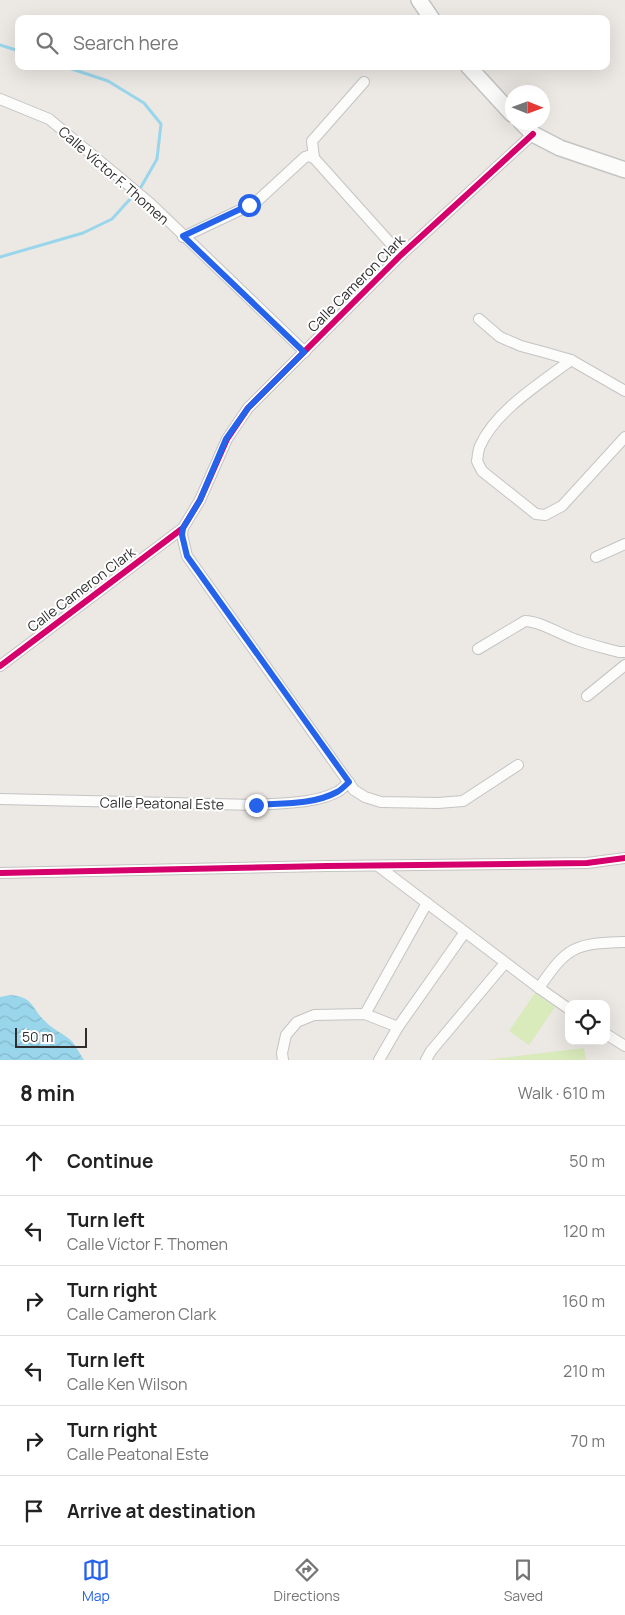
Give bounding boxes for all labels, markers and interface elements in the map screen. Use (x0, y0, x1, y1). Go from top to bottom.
search box (15, 15, 610, 70)
icon: search (33, 29, 61, 57)
text: Search here (73, 30, 179, 56)
north arrow (505, 85, 550, 130)
street label: Calle Víctor F. Thomen (55, 122, 173, 228)
route start (238, 194, 261, 217)
street label: Calle Cameron Clark (303, 229, 410, 336)
street label: Calle Cameron Clark (23, 542, 140, 636)
street label: Calle Peatonal Este (100, 792, 224, 814)
route end (245, 794, 268, 817)
map controls (565, 1000, 610, 1045)
button: locate (565, 1000, 610, 1045)
scale bar (15, 1025, 88, 1048)
text: 50 m (22, 1027, 53, 1046)
text: 8 min (20, 1079, 75, 1107)
text: Walk · 610 m (518, 1082, 605, 1104)
icon: ahead (20, 1147, 48, 1175)
text: Continue (67, 1148, 153, 1174)
text: 50 m (569, 1150, 605, 1172)
text: Turn left (67, 1207, 145, 1233)
icon: left (20, 1217, 48, 1245)
text: 120 m (563, 1220, 605, 1242)
text: Calle Víctor F. Thomen (67, 1233, 228, 1255)
text: Turn right (67, 1277, 157, 1303)
icon: right (20, 1287, 48, 1315)
text: 160 m (562, 1290, 605, 1312)
text: Calle Cameron Clark (67, 1303, 216, 1325)
text: Turn left (67, 1347, 145, 1373)
icon: left (20, 1357, 48, 1385)
text: 210 m (563, 1360, 605, 1382)
text: Calle Ken Wilson (67, 1373, 188, 1395)
text: Turn right (67, 1417, 157, 1443)
icon: right (20, 1427, 48, 1455)
text: 70 m (570, 1430, 605, 1452)
text: Calle Peatonal Este (67, 1443, 209, 1465)
icon: arrive (20, 1497, 48, 1525)
text: Arrive at destination (67, 1498, 256, 1524)
tab: Map (82, 1556, 110, 1605)
tab: Directions (274, 1556, 340, 1605)
tab: Saved (504, 1556, 543, 1605)

